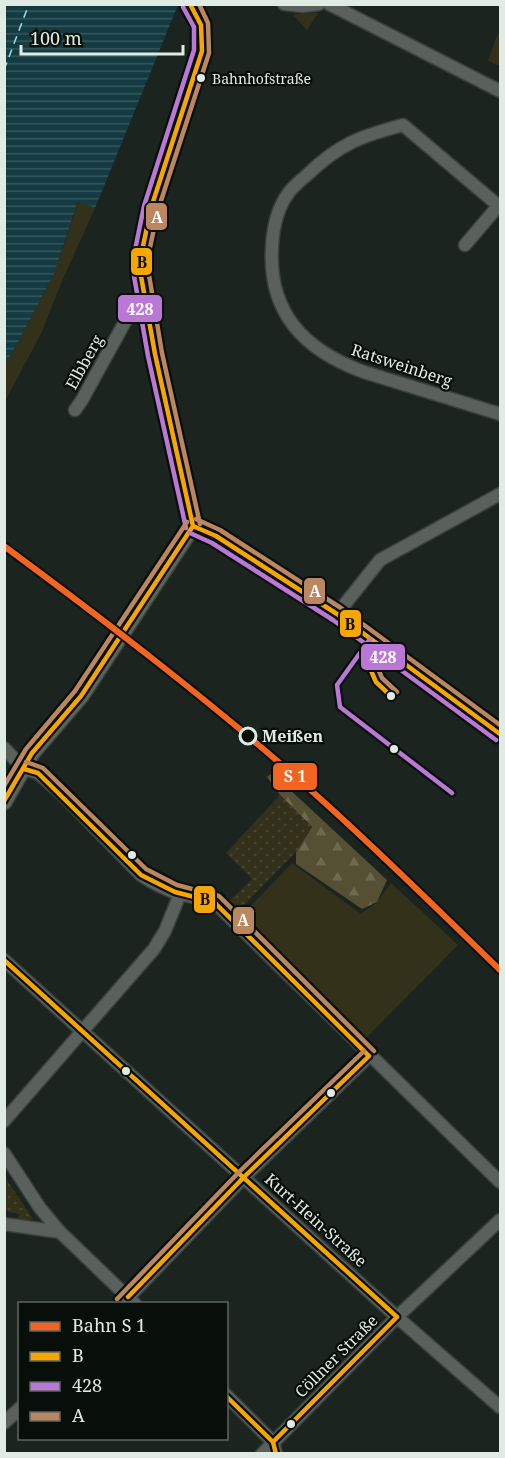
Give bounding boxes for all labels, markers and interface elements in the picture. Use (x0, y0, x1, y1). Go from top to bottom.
scale bar (21, 18, 183, 56)
text: 100 m (30, 26, 82, 50)
place label: Bahnhofstraße (212, 69, 311, 88)
marker: Bahnhofstraße (195, 72, 207, 84)
line badge: A (145, 202, 168, 231)
text: A (151, 206, 164, 228)
line badge: B (130, 247, 153, 276)
text: B (137, 251, 148, 273)
line badge: 428 (117, 294, 163, 323)
text: 428 (126, 298, 154, 320)
street label: Elbberg (60, 330, 108, 393)
street label: Ratsweinberg (349, 338, 456, 392)
line badge: A (303, 577, 326, 605)
text: A (309, 580, 322, 602)
line badge: B (339, 609, 362, 638)
text: B (345, 613, 356, 635)
line badge: 428 (360, 643, 406, 671)
text: 428 (369, 646, 397, 668)
unlabelled marker (385, 690, 397, 702)
place label: Meißen (262, 725, 323, 747)
marker: Meißen (239, 727, 257, 745)
unlabelled marker (388, 743, 400, 755)
line badge: S 1 (272, 762, 318, 791)
text: S 1 (284, 765, 306, 787)
unlabelled marker (126, 849, 138, 861)
line badge: B (193, 885, 216, 914)
text: B (200, 888, 211, 910)
line badge: A (232, 906, 255, 935)
text: A (237, 909, 250, 931)
unlabelled marker (120, 1065, 132, 1077)
unlabelled marker (325, 1087, 337, 1099)
street label: Kurt-Hein-Straße (260, 1168, 372, 1272)
legend (18, 1302, 228, 1440)
street label: Cöllner Straße (290, 1310, 382, 1402)
text: Bahn S 1 (72, 1313, 146, 1337)
text: B (72, 1343, 84, 1367)
text: 428 (72, 1373, 102, 1397)
text: A (72, 1403, 85, 1427)
unlabelled marker (285, 1418, 297, 1430)

